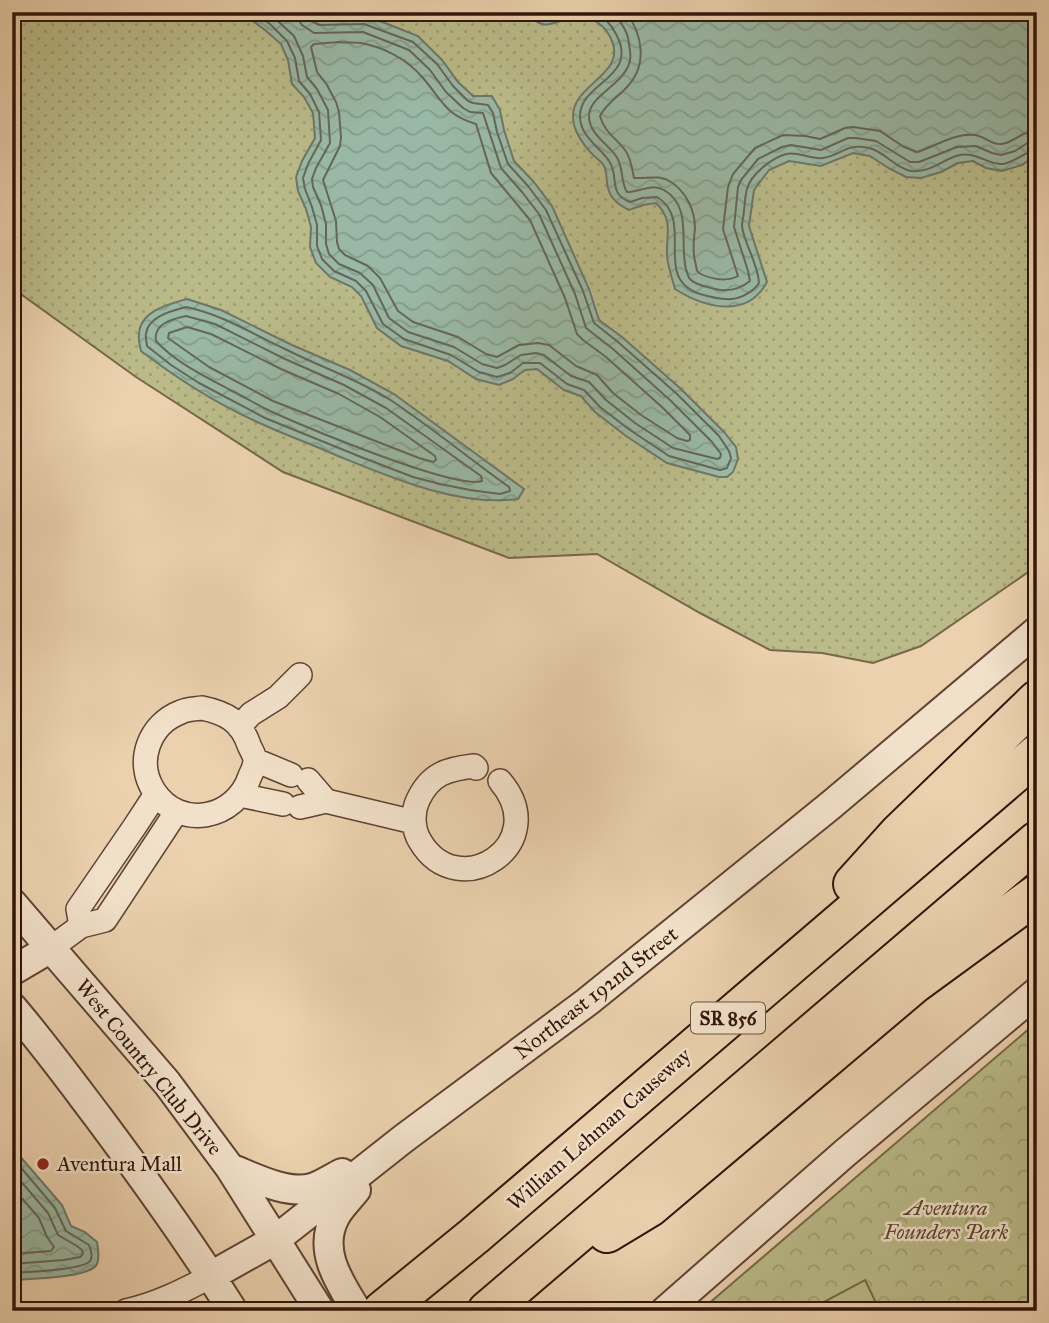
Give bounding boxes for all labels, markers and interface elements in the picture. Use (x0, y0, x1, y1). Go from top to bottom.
street label: Northeast 192nd Street (509, 921, 684, 1065)
street label: West Country Club Drive (70, 974, 228, 1160)
road number: SR 856 (691, 1002, 765, 1034)
street label: William Lehman Causeway (502, 1041, 697, 1216)
place label: Aventura Mall (56, 1151, 182, 1177)
marker: Aventura Mall (35, 1156, 51, 1172)
park label: Aventura Founders Park (883, 1195, 1009, 1245)

